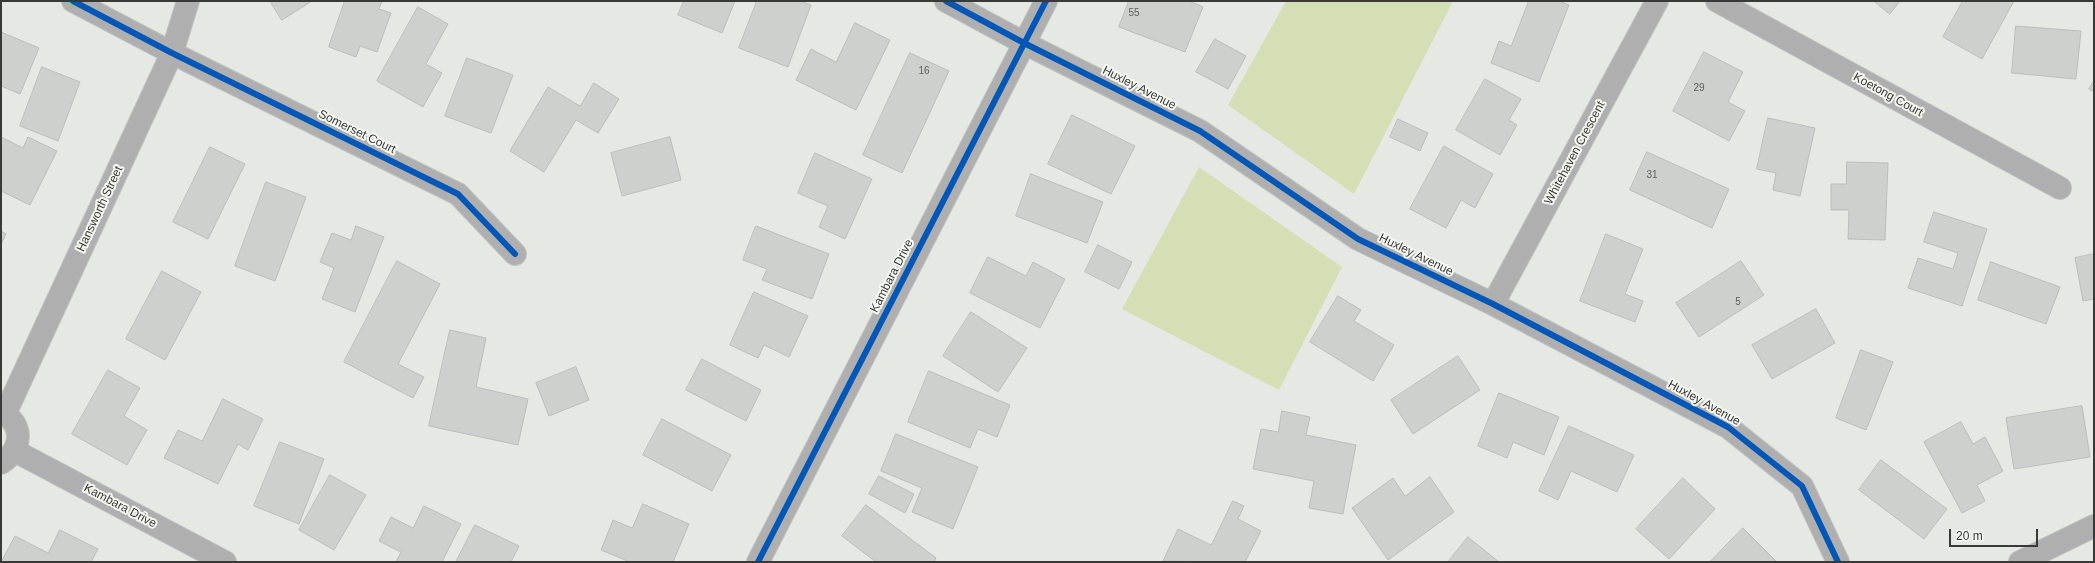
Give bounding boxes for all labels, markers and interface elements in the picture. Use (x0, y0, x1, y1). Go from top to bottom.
house number: 55 (1128, 7, 1140, 19)
street label: Huxley Avenue (1100, 63, 1178, 113)
house number: 16 (918, 65, 930, 77)
street label: Koetong Court (1851, 70, 1925, 120)
house number: 29 (1693, 82, 1705, 94)
street label: Whitehaven Crescent (1542, 99, 1608, 207)
street label: Somerset Court (316, 107, 398, 157)
street label: Hansworth Street (74, 164, 126, 254)
house number: 31 (1646, 169, 1658, 181)
street label: Huxley Avenue (1377, 231, 1455, 279)
street label: Kambara Drive (867, 237, 917, 315)
house number: 5 (1735, 296, 1741, 308)
street label: Huxley Avenue (1665, 377, 1743, 429)
street label: Kambara Drive (81, 481, 159, 531)
scale bar (1951, 521, 2040, 547)
text: 20 m (1956, 529, 1983, 543)

